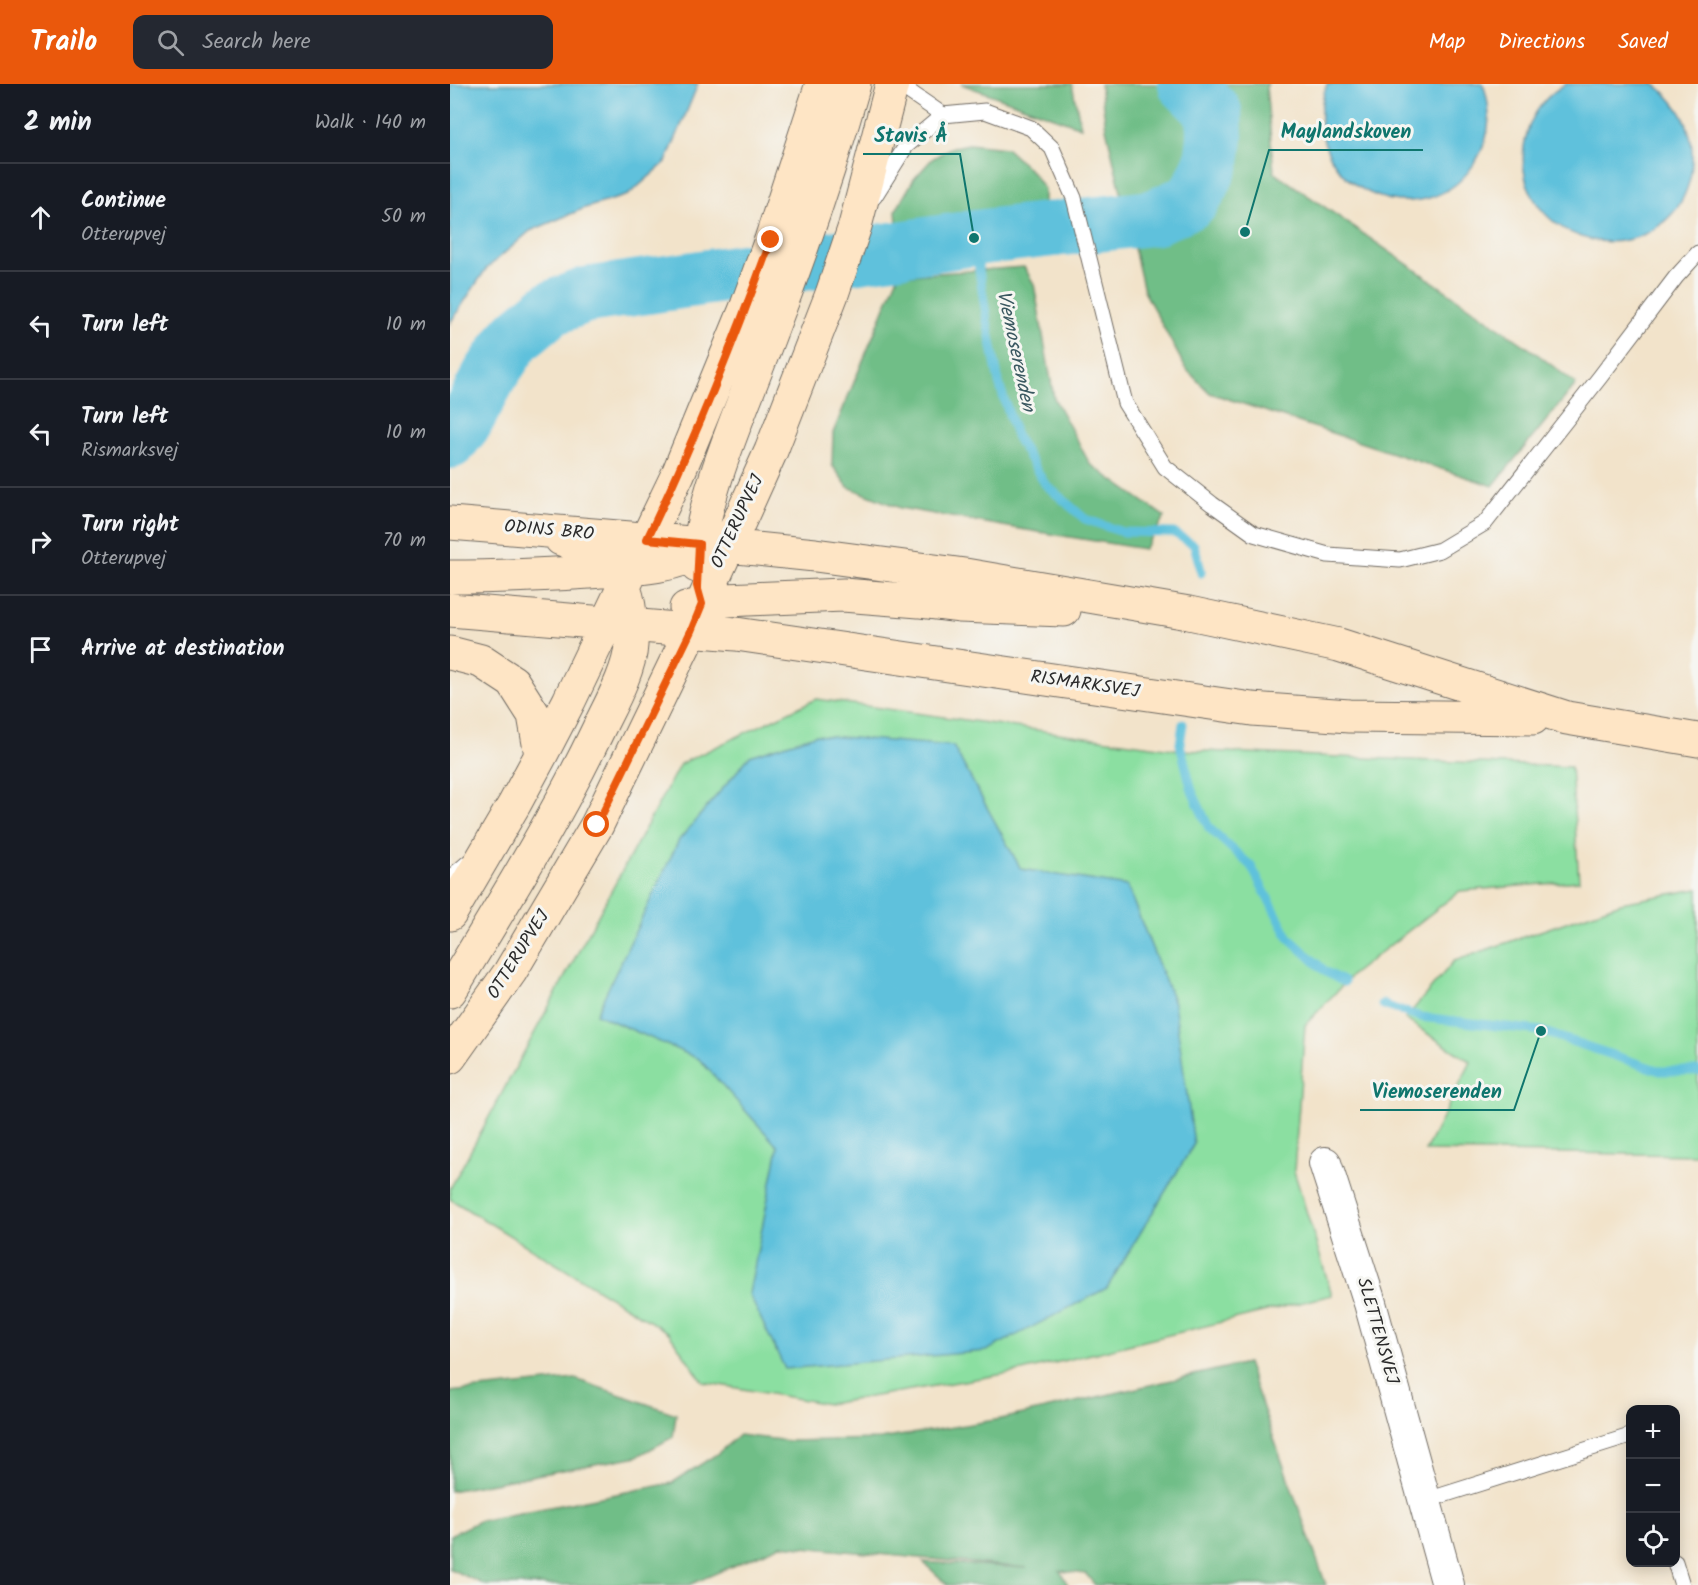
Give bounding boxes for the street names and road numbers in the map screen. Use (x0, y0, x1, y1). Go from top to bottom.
street label: OTTERUPVEJ (704, 470, 773, 574)
street label: ODINS BRO (503, 513, 595, 549)
street label: RISMARKSVEJ (1028, 663, 1142, 707)
street label: OTTERUPVEJ (480, 904, 558, 1005)
street label: SLETTENSVEJ (1348, 1274, 1406, 1388)

